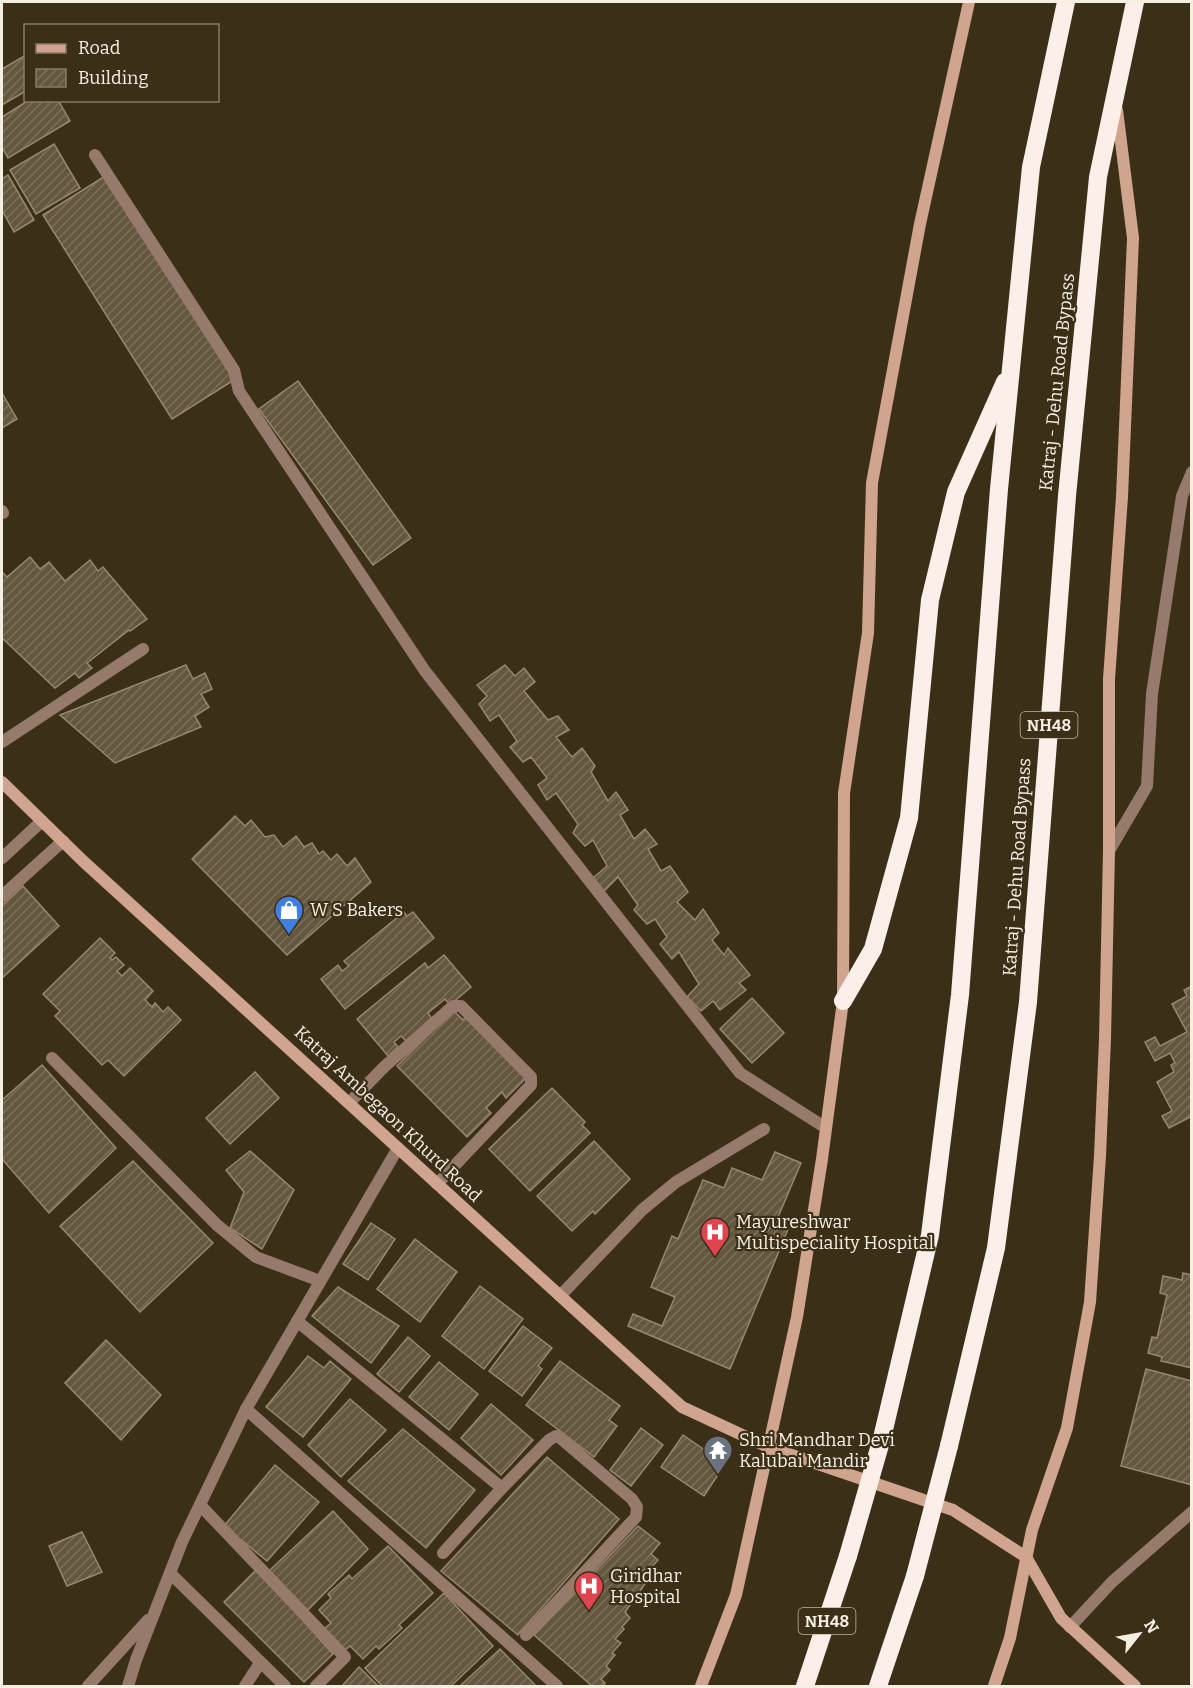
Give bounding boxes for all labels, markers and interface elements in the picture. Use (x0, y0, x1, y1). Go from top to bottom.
legend (24, 24, 219, 102)
text: Road (78, 37, 121, 59)
text: Building (78, 67, 149, 89)
street label: Katraj - Dehu Road Bypass (1035, 272, 1079, 492)
road number: NH48 (1020, 712, 1078, 738)
street label: Katraj - Dehu Road Bypass (998, 757, 1036, 977)
shop icon: W S Bakers (273, 894, 305, 936)
place label: W S Bakers (310, 899, 403, 921)
street label: Katraj Ambegaon Khurd Road (290, 1021, 486, 1207)
place label: Mayureshwar Multispeciality Hospital (736, 1211, 934, 1254)
hospital icon: Mayureshwar Multispeciality Hospital (699, 1216, 731, 1258)
place label: Shri Mandhar Devi Kalubai Mandir (739, 1429, 895, 1472)
temple icon: Shri Mandhar Devi Kalubai Mandir (702, 1434, 734, 1476)
place label: Giridhar Hospital (610, 1565, 681, 1608)
hospital icon: Giridhar Hospital (573, 1570, 605, 1612)
north arrow (1109, 1604, 1169, 1664)
road number: NH48 (798, 1608, 856, 1634)
text: N (1140, 1616, 1163, 1637)

